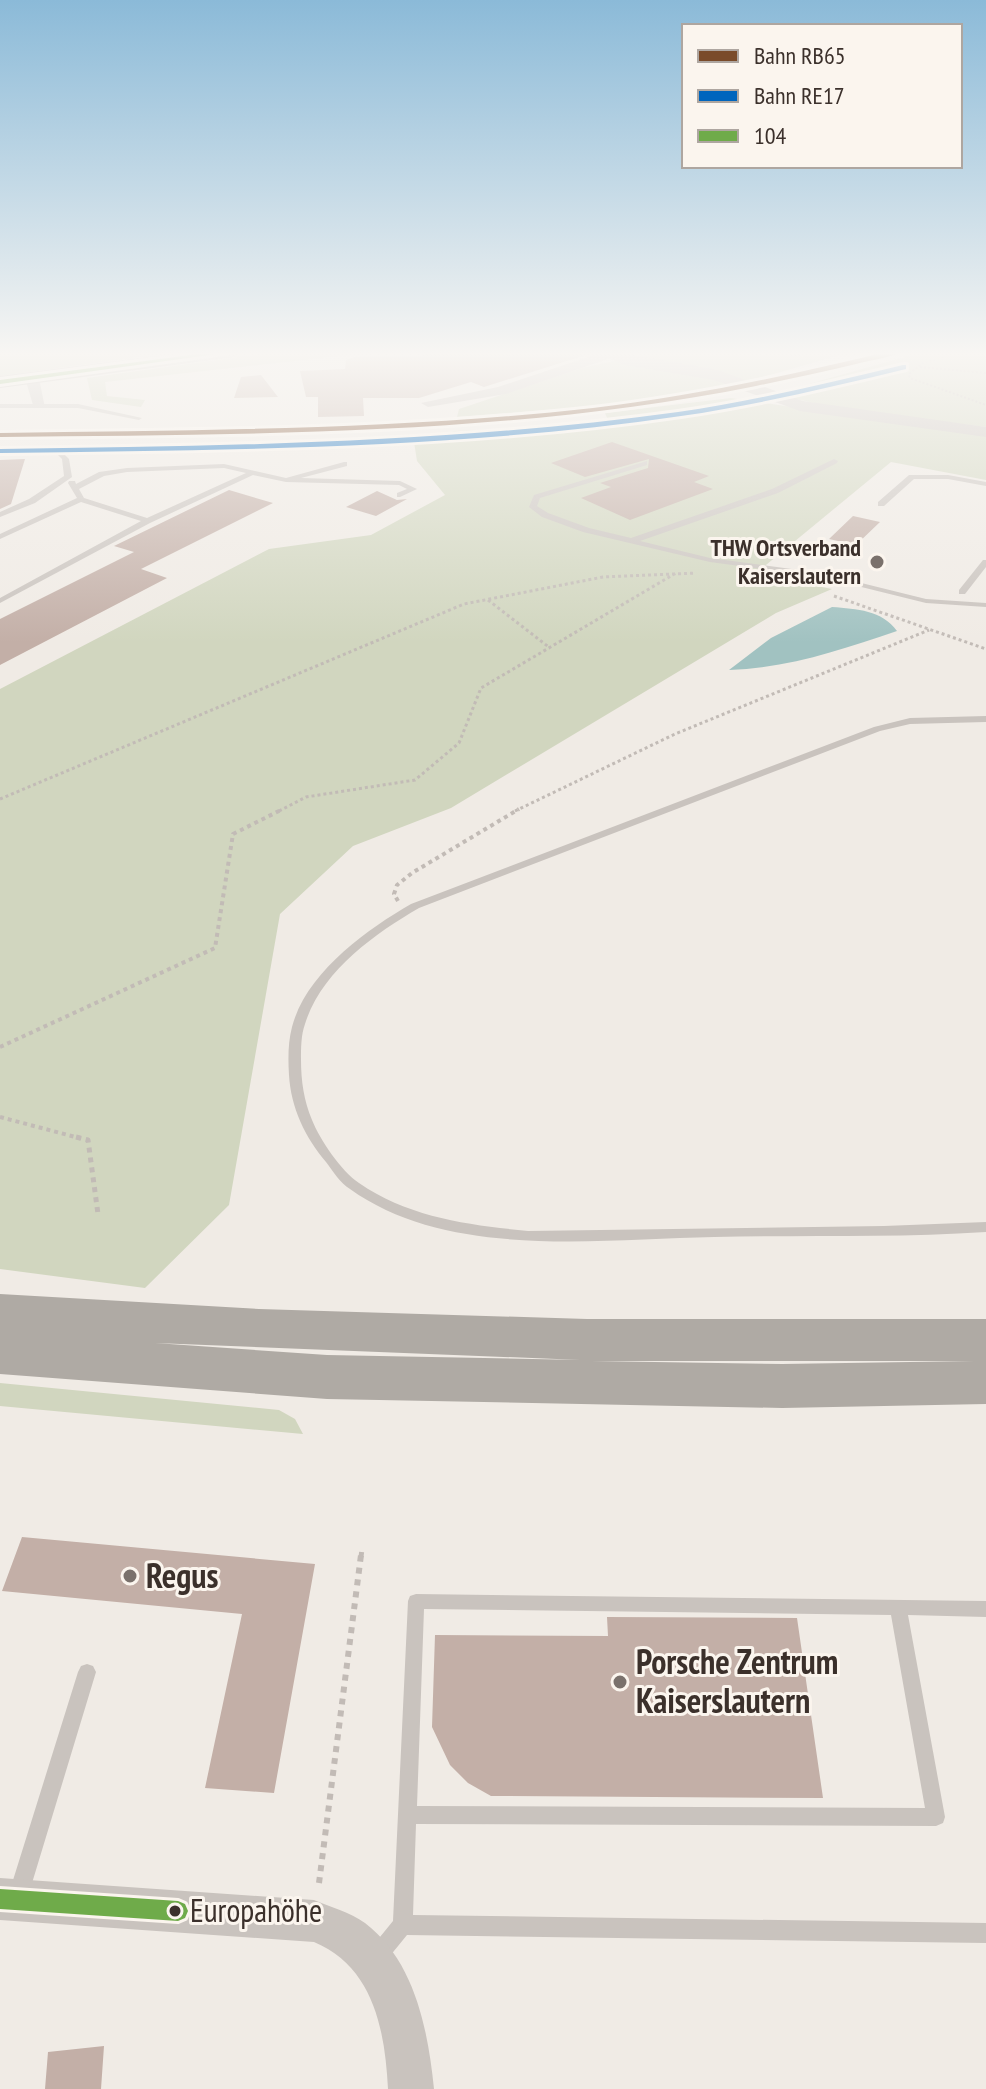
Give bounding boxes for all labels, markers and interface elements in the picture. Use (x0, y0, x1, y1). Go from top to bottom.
legend (682, 24, 962, 168)
text: Bahn RB65 (754, 40, 846, 71)
text: Bahn RE17 (754, 80, 845, 111)
text: 104 (754, 120, 787, 151)
place label: THW Ortsverband Kaiserslautern (711, 532, 861, 591)
marker: THW Ortsverband Kaiserslautern (868, 553, 886, 571)
place label: Regus (146, 1553, 219, 1597)
marker: Regus (121, 1567, 139, 1585)
place label: Porsche Zentrum Kaiserslautern (636, 1639, 838, 1722)
marker: Porsche Zentrum Kaiserslautern (611, 1673, 629, 1691)
place label: Europahöhe (190, 1889, 322, 1931)
marker: Europahöhe (167, 1903, 183, 1919)

